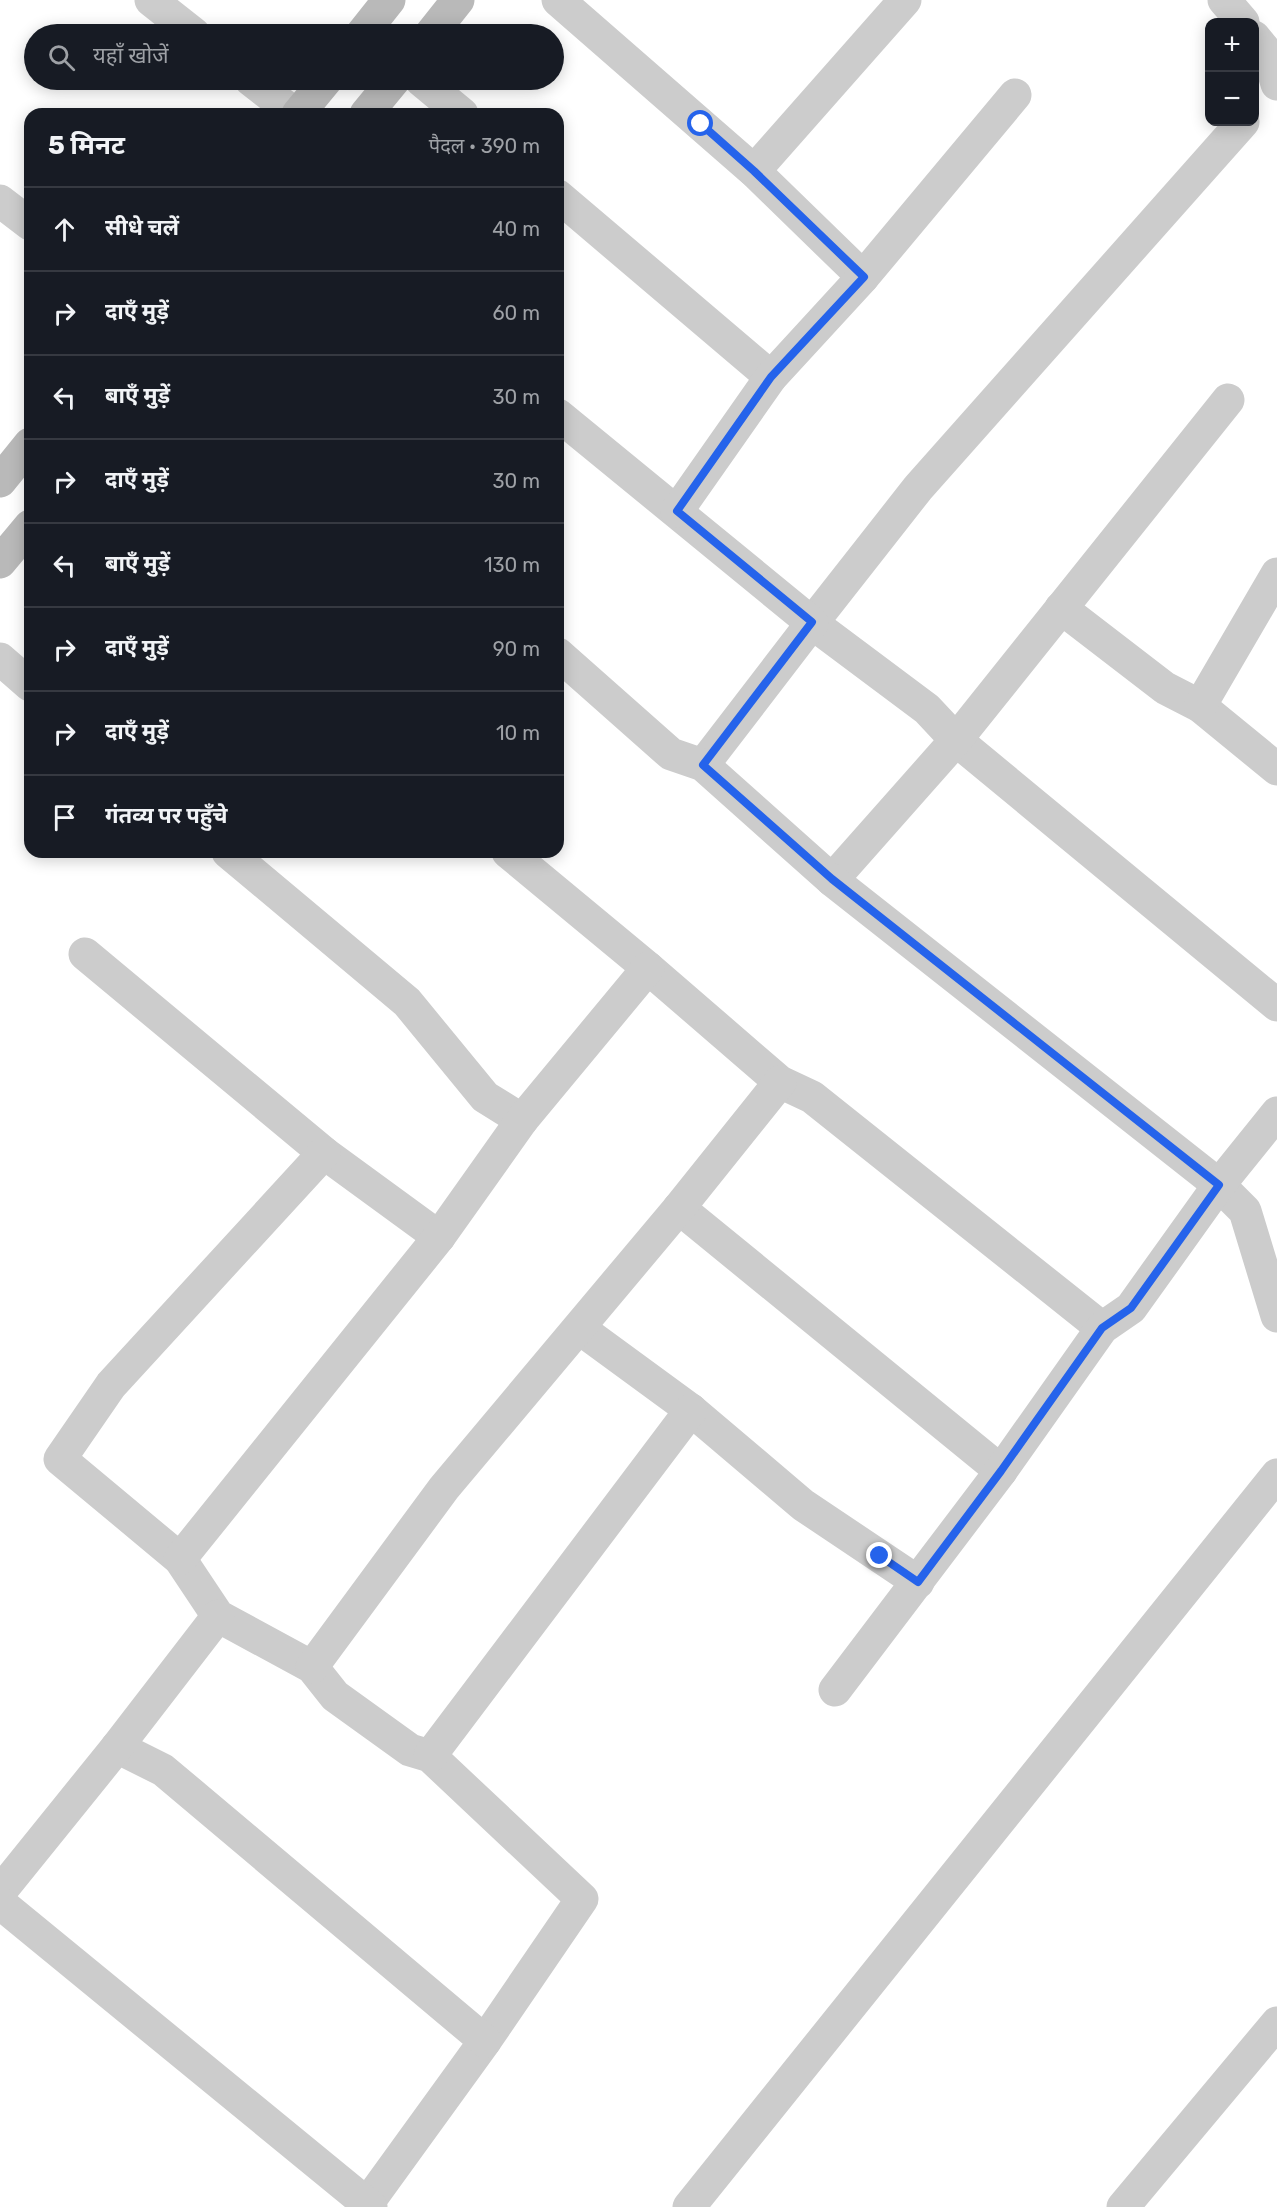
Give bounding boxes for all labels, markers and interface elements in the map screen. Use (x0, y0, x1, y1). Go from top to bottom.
map controls (1205, 18, 1259, 126)
button: + (1205, 18, 1259, 72)
search box (24, 24, 564, 90)
icon: search (45, 41, 78, 74)
text: यहाँ खोजें (93, 42, 169, 69)
button: − (1205, 72, 1259, 126)
route start (687, 110, 713, 136)
text: 5 मिनट (48, 130, 125, 161)
text: पैदल · 390 m (429, 134, 540, 158)
icon: ahead (48, 213, 81, 246)
text: सीधे चलें (105, 214, 179, 241)
text: 40 m (492, 217, 540, 241)
icon: right (48, 297, 81, 330)
text: दाएँ मुड़ें (105, 298, 169, 325)
text: 60 m (493, 301, 540, 325)
icon: left (48, 381, 81, 414)
text: बाएँ मुड़ें (105, 382, 170, 409)
text: 30 m (493, 385, 540, 409)
icon: right (48, 465, 81, 498)
text: दाएँ मुड़ें (105, 466, 169, 493)
text: 30 m (493, 469, 540, 493)
icon: left (48, 549, 81, 582)
text: बाएँ मुड़ें (105, 550, 170, 577)
text: 130 m (484, 553, 540, 577)
icon: right (48, 633, 81, 666)
text: दाएँ मुड़ें (105, 634, 169, 661)
text: 90 m (493, 637, 540, 661)
icon: right (48, 717, 81, 750)
text: दाएँ मुड़ें (105, 718, 169, 745)
text: 10 m (496, 721, 540, 745)
icon: arrive (48, 801, 81, 834)
text: गंतव्य पर पहुँचे (105, 802, 227, 829)
route end (866, 1542, 892, 1568)

